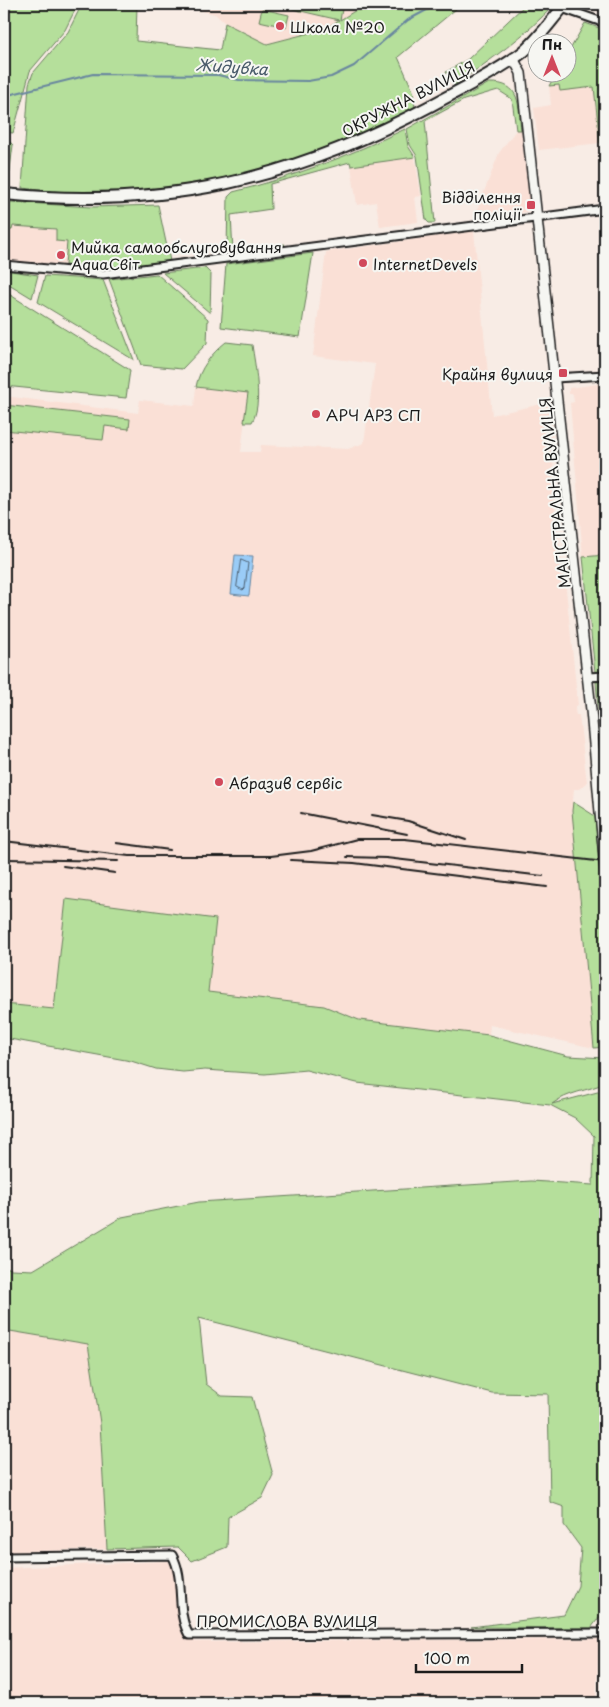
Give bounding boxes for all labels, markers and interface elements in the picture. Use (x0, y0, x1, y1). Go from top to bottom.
place label: Школа №20 (290, 15, 385, 38)
marker: Школа №20 (274, 20, 286, 32)
north arrow (526, 32, 576, 82)
text: Пн (542, 34, 562, 55)
water label: Жидувка (195, 52, 270, 81)
street label: ОКРУЖНА ВУЛИЦЯ (337, 54, 479, 142)
place label: Відділення поліції (441, 185, 522, 225)
marker: Відділення поліції (525, 199, 537, 211)
place label: Мийка самообслуговування AquaСвіт (71, 235, 282, 275)
marker: Мийка самообслуговування AquaСвіт (55, 249, 67, 261)
place label: InternetDevels (373, 252, 478, 275)
marker: InternetDevels (357, 257, 369, 269)
place label: Крайня вулиця (442, 362, 553, 385)
marker: Крайня вулиця (557, 367, 569, 379)
street label: МАГІСТРАЛЬНА ВУЛИЦЯ (533, 397, 575, 589)
place label: АРЧ АРЗ СП (326, 403, 421, 426)
marker: АРЧ АРЗ СП (310, 408, 322, 420)
place label: Абразив сервіс (229, 771, 343, 794)
marker: Абразив сервіс (213, 776, 225, 788)
street label: ПРОМИСЛОВА ВУЛИЦЯ (197, 1609, 377, 1632)
scale bar (416, 1642, 523, 1674)
text: 100 m (424, 1646, 470, 1669)

